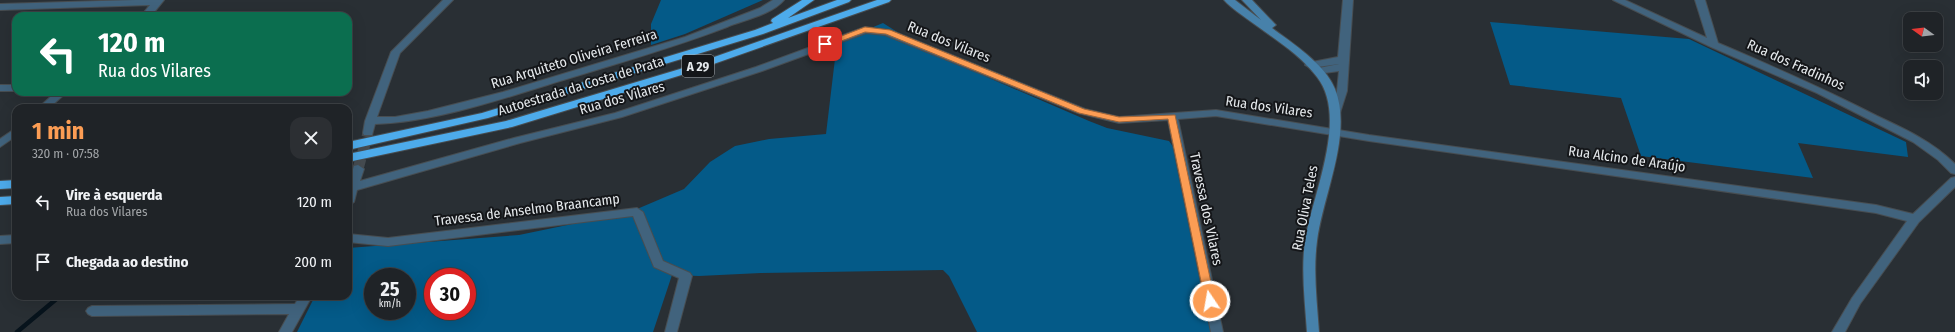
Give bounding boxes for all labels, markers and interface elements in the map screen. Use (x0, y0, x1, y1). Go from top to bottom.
north arrow (1903, 12, 1943, 52)
map controls (1903, 12, 1943, 100)
street label: Rua dos Vilares (905, 18, 993, 66)
text: 120 m (98, 26, 165, 59)
street label: Rua Arquiteto Oliveira Ferreira (489, 26, 659, 92)
pin (808, 27, 842, 61)
icon: left (32, 28, 84, 80)
icon: arrive (814, 33, 836, 55)
street label: Rua dos Fradinhos (1744, 36, 1848, 94)
street label: Autoestrada da Costa de Prata (496, 53, 666, 119)
road number: A 29 (682, 55, 714, 77)
text: Rua dos Vilares (98, 60, 211, 82)
button: sound (1903, 60, 1943, 100)
street label: Rua dos Vilares (577, 78, 667, 118)
street label: Rua dos Vilares (1224, 92, 1314, 122)
text: 1 min (32, 117, 84, 145)
button: close (290, 117, 332, 159)
street label: Rua Alcino de Araújo (1567, 142, 1687, 176)
text: 320 m · 07:58 (32, 146, 99, 161)
street label: Travessa dos Vilares (1186, 151, 1226, 267)
street label: Rua Oliva Teles (1288, 164, 1322, 252)
text: Vire à esquerda (66, 186, 163, 204)
street label: Travessa de Anselmo Braancamp (433, 190, 621, 230)
icon: left (32, 191, 54, 213)
text: 120 m (297, 193, 332, 211)
text: Rua dos Vilares (66, 204, 148, 219)
icon: arrive (32, 251, 54, 273)
text: Chegada ao destino (66, 253, 188, 271)
text: 200 m (295, 253, 332, 271)
speed limit sign: 30 (424, 268, 476, 320)
text: 25 (380, 277, 400, 301)
position arrow (1189, 280, 1231, 322)
text: km/h (379, 298, 401, 310)

